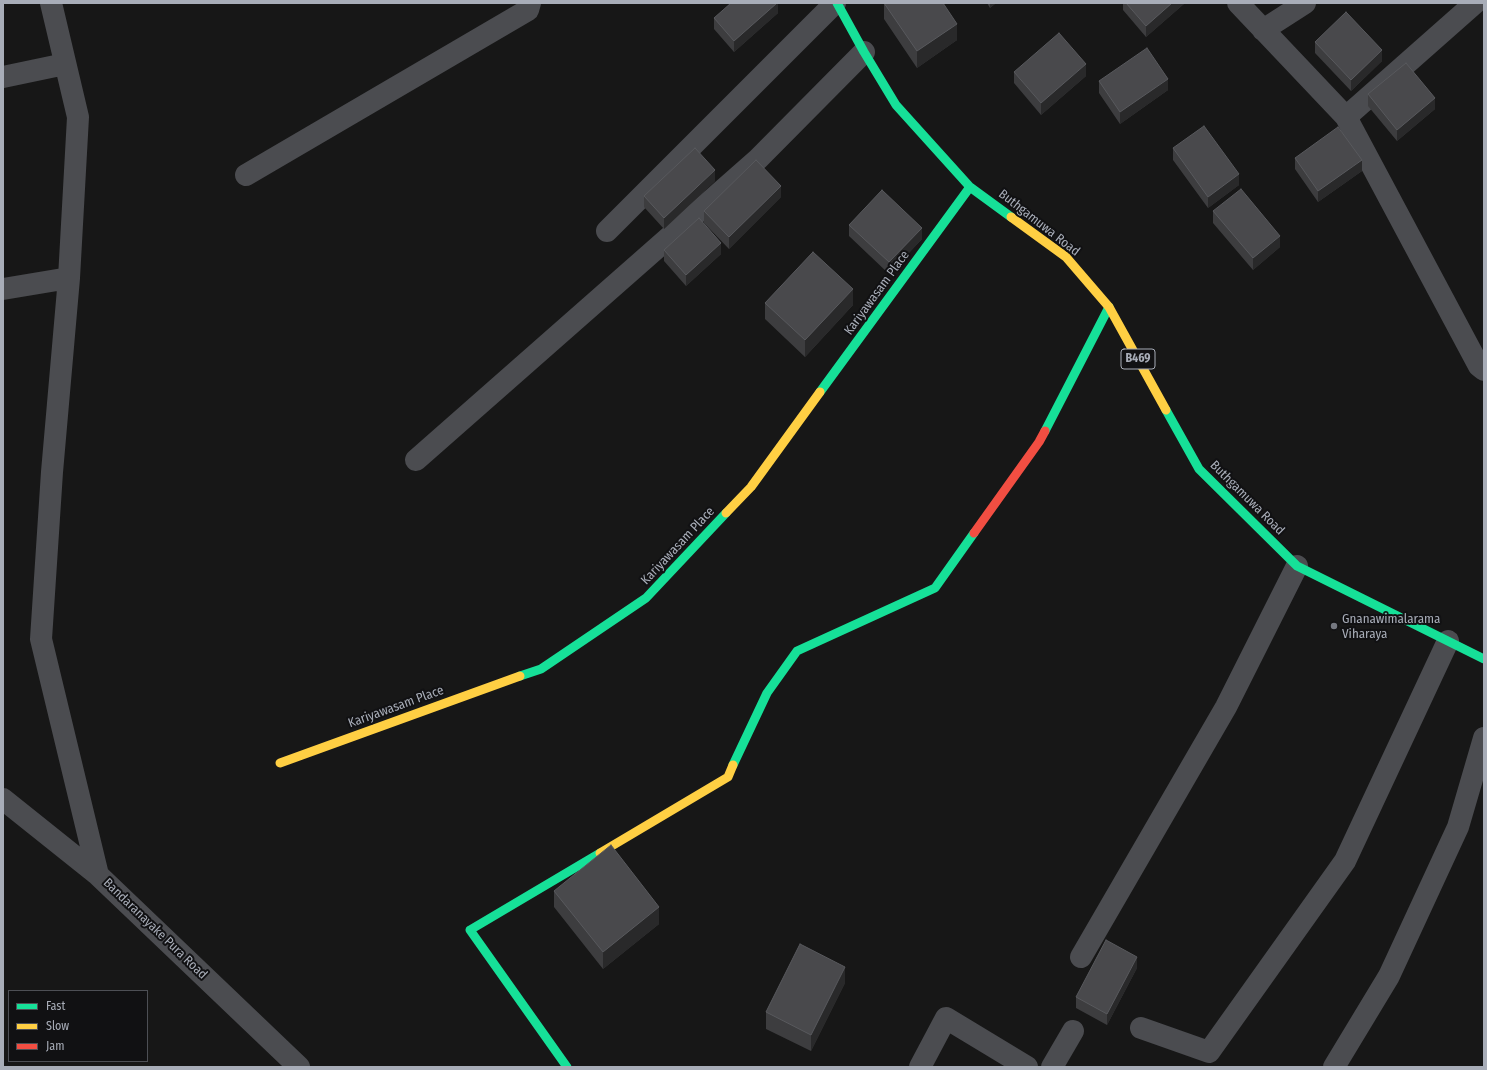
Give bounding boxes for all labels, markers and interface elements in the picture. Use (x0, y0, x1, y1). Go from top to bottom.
street label: Buthgamuwa Road (995, 186, 1083, 260)
street label: Kariyawasam Place (841, 248, 913, 338)
road number: B469 (1121, 349, 1155, 369)
street label: Buthgamuwa Road (1207, 458, 1287, 538)
street label: Kariyawasam Place (638, 504, 718, 588)
place label: Gnanawimalarama Viharaya (1342, 611, 1440, 642)
marker: Gnanawimalarama Viharaya (1329, 621, 1339, 631)
street label: Kariyawasam Place (346, 682, 446, 732)
street label: Bandaranayake Pura Road (100, 875, 210, 983)
legend (8, 990, 148, 1062)
text: Fast (46, 999, 65, 1013)
text: Slow (46, 1019, 69, 1033)
text: Jam (46, 1039, 64, 1053)

